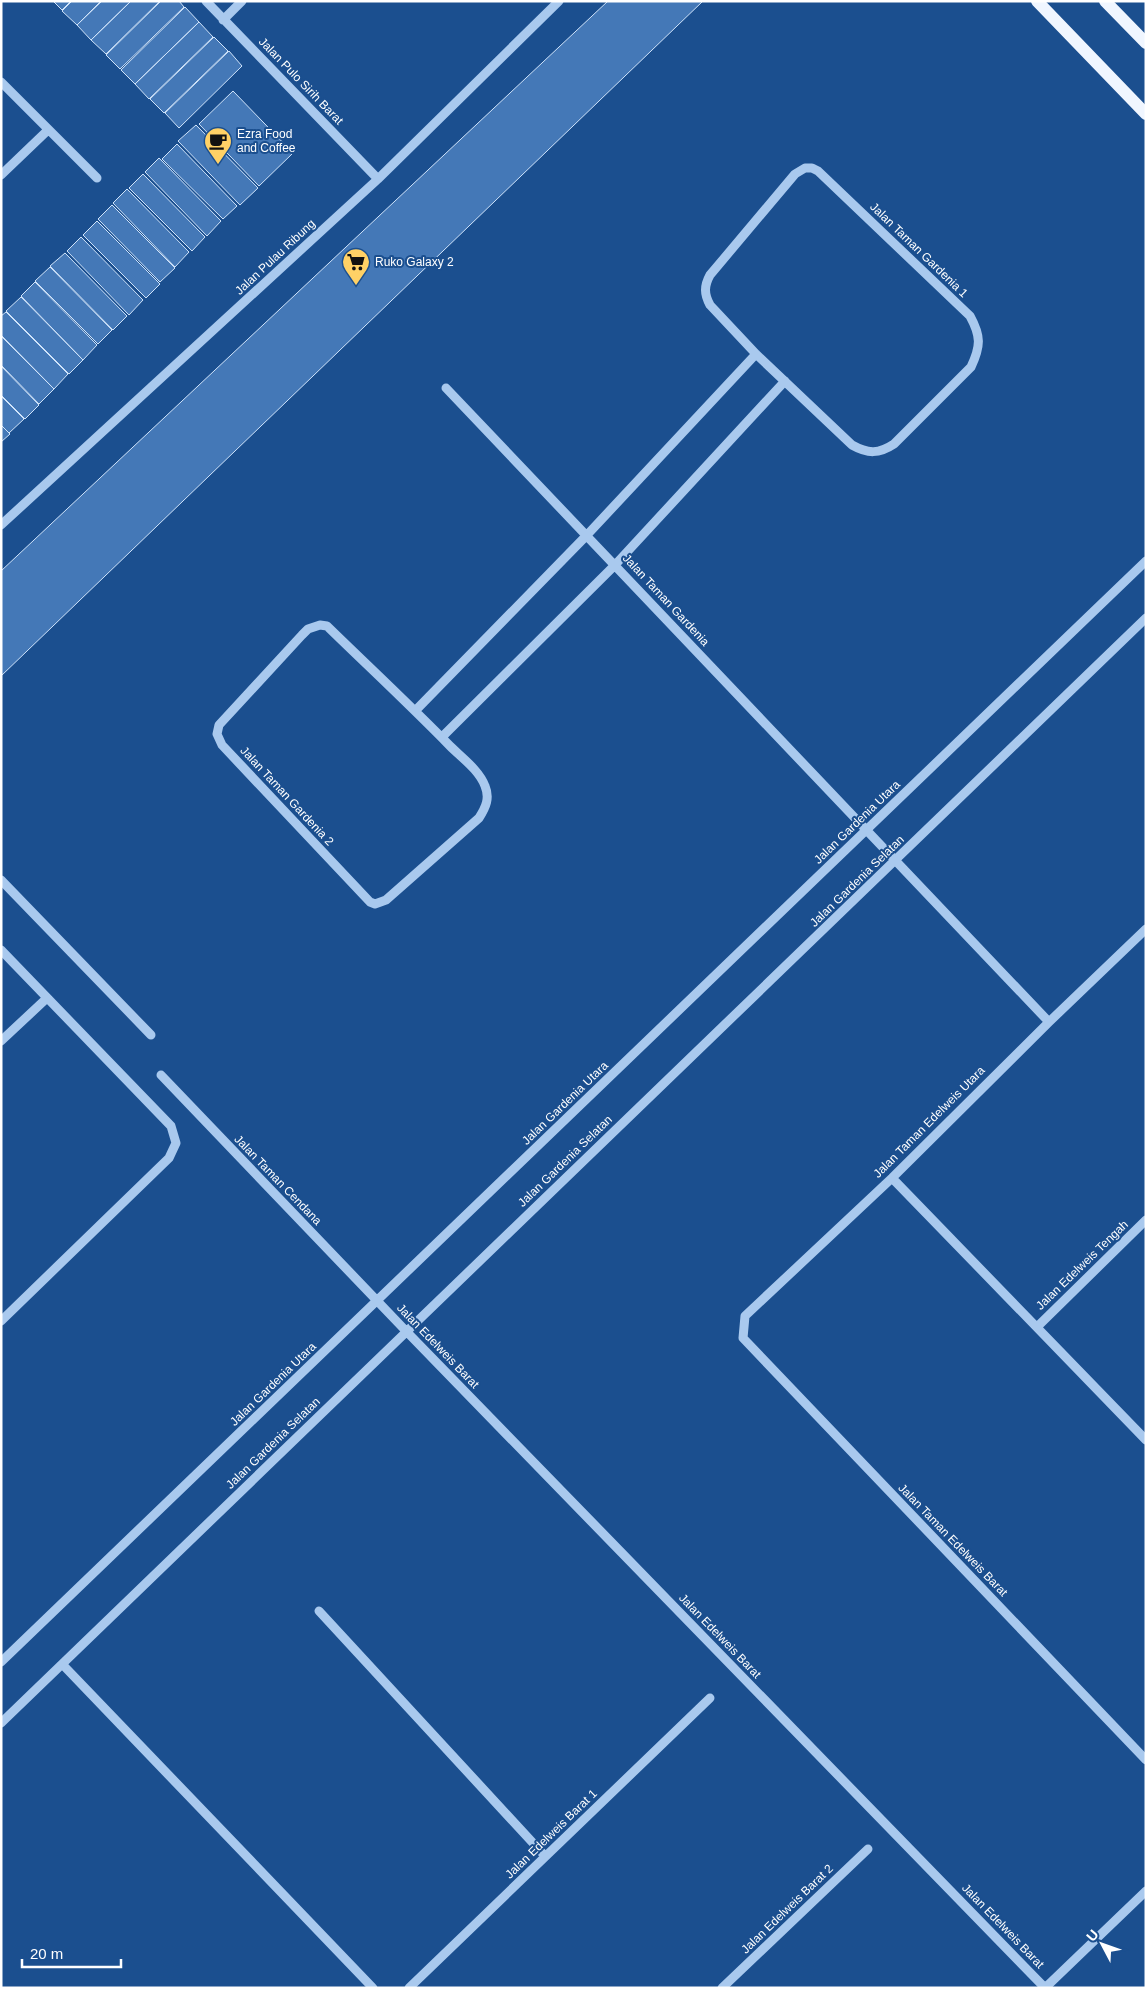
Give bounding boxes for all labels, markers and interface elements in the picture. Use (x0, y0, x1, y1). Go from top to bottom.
street label: Jalan Pulo Sirih Barat (256, 35, 347, 128)
cafe icon: Ezra Food and Coffee (203, 126, 233, 165)
place label: Ezra Food and Coffee (237, 127, 296, 155)
street label: Jalan Taman Gardenia 1 (867, 200, 971, 301)
street label: Jalan Pulau Ribung (232, 216, 318, 298)
supermarket icon: Ruko Galaxy 2 (341, 247, 371, 286)
place label: Ruko Galaxy 2 (375, 255, 454, 269)
street label: Jalan Taman Gardenia (620, 551, 712, 649)
street label: Jalan Taman Gardenia 2 (237, 743, 337, 849)
street label: Jalan Gardenia Utara (811, 777, 903, 867)
street label: Jalan Gardenia Selatan (807, 832, 907, 930)
street label: Jalan Gardenia Utara (519, 1058, 611, 1148)
street label: Jalan Taman Edelweis Utara (870, 1063, 988, 1181)
street label: Jalan Gardenia Selatan (515, 1112, 615, 1210)
street label: Jalan Taman Cendana (231, 1132, 325, 1228)
street label: Jalan Edelweis Tengah (1033, 1217, 1131, 1313)
street label: Jalan Edelweis Barat (394, 1301, 482, 1392)
street label: Jalan Gardenia Utara (227, 1339, 319, 1429)
street label: Jalan Gardenia Selatan (223, 1394, 323, 1492)
street label: Jalan Taman Edelweis Barat (895, 1481, 1011, 1600)
street label: Jalan Edelweis Barat (676, 1591, 764, 1682)
street label: Jalan Edelweis Barat 1 (502, 1786, 600, 1881)
street label: Jalan Edelweis Barat 2 (738, 1861, 836, 1956)
street label: Jalan Edelweis Barat (959, 1881, 1047, 1972)
north arrow (1077, 1919, 1127, 1969)
text: U (1083, 1926, 1102, 1945)
scale bar (22, 1936, 121, 1968)
text: 20 m (30, 1945, 63, 1962)

